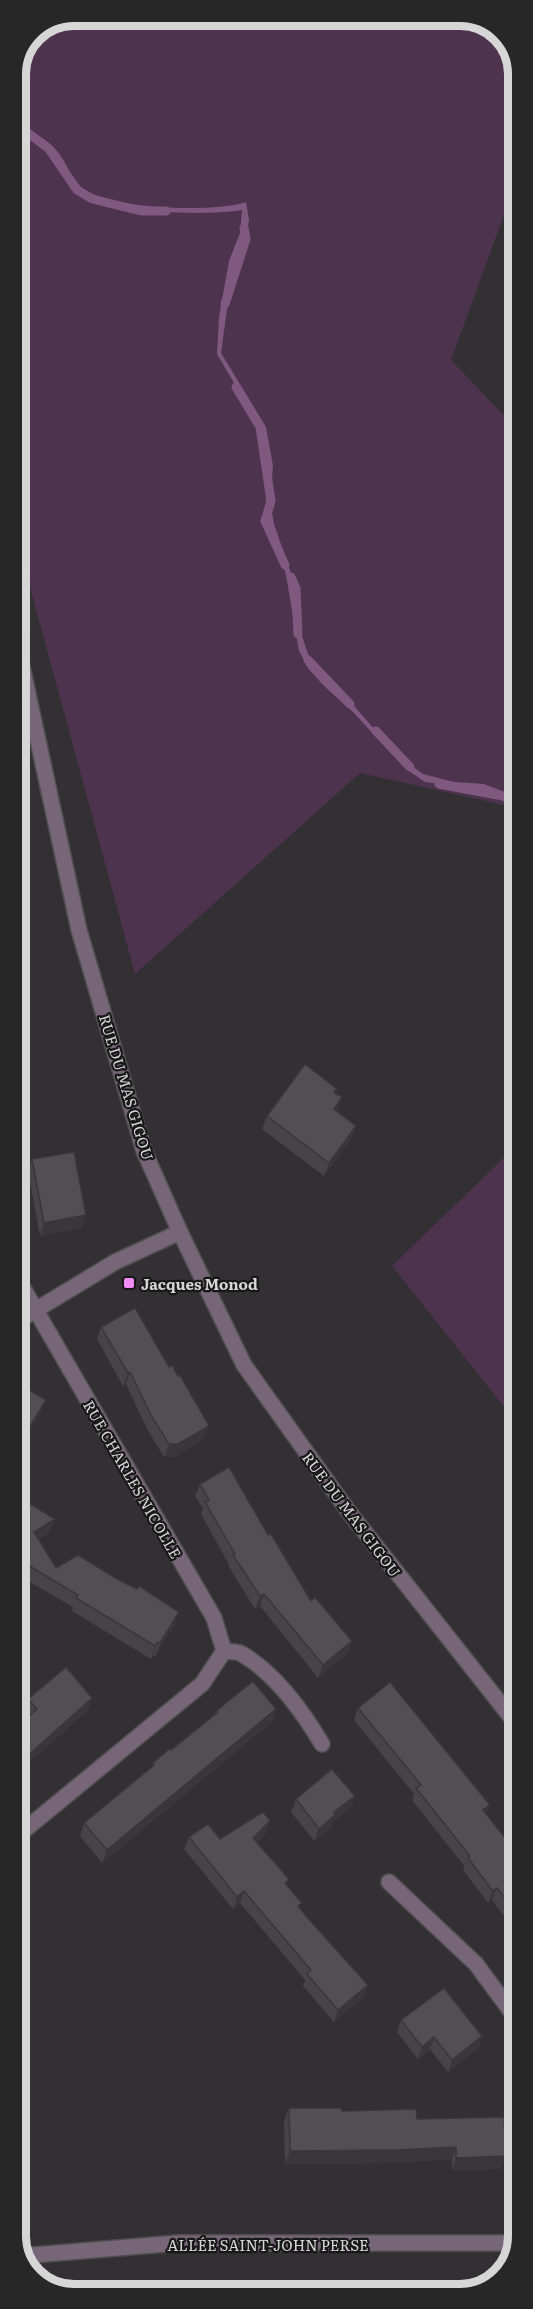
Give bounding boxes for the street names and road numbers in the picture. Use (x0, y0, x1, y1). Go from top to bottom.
street label: RUE DU MAS GIGOU (94, 1011, 160, 1163)
street label: RUE CHARLES NICOLLE (78, 1395, 188, 1563)
street label: RUE DU MAS GIGOU (297, 1447, 407, 1581)
street label: ALLÉE SAINT-JOHN PERSE (167, 2233, 369, 2256)

